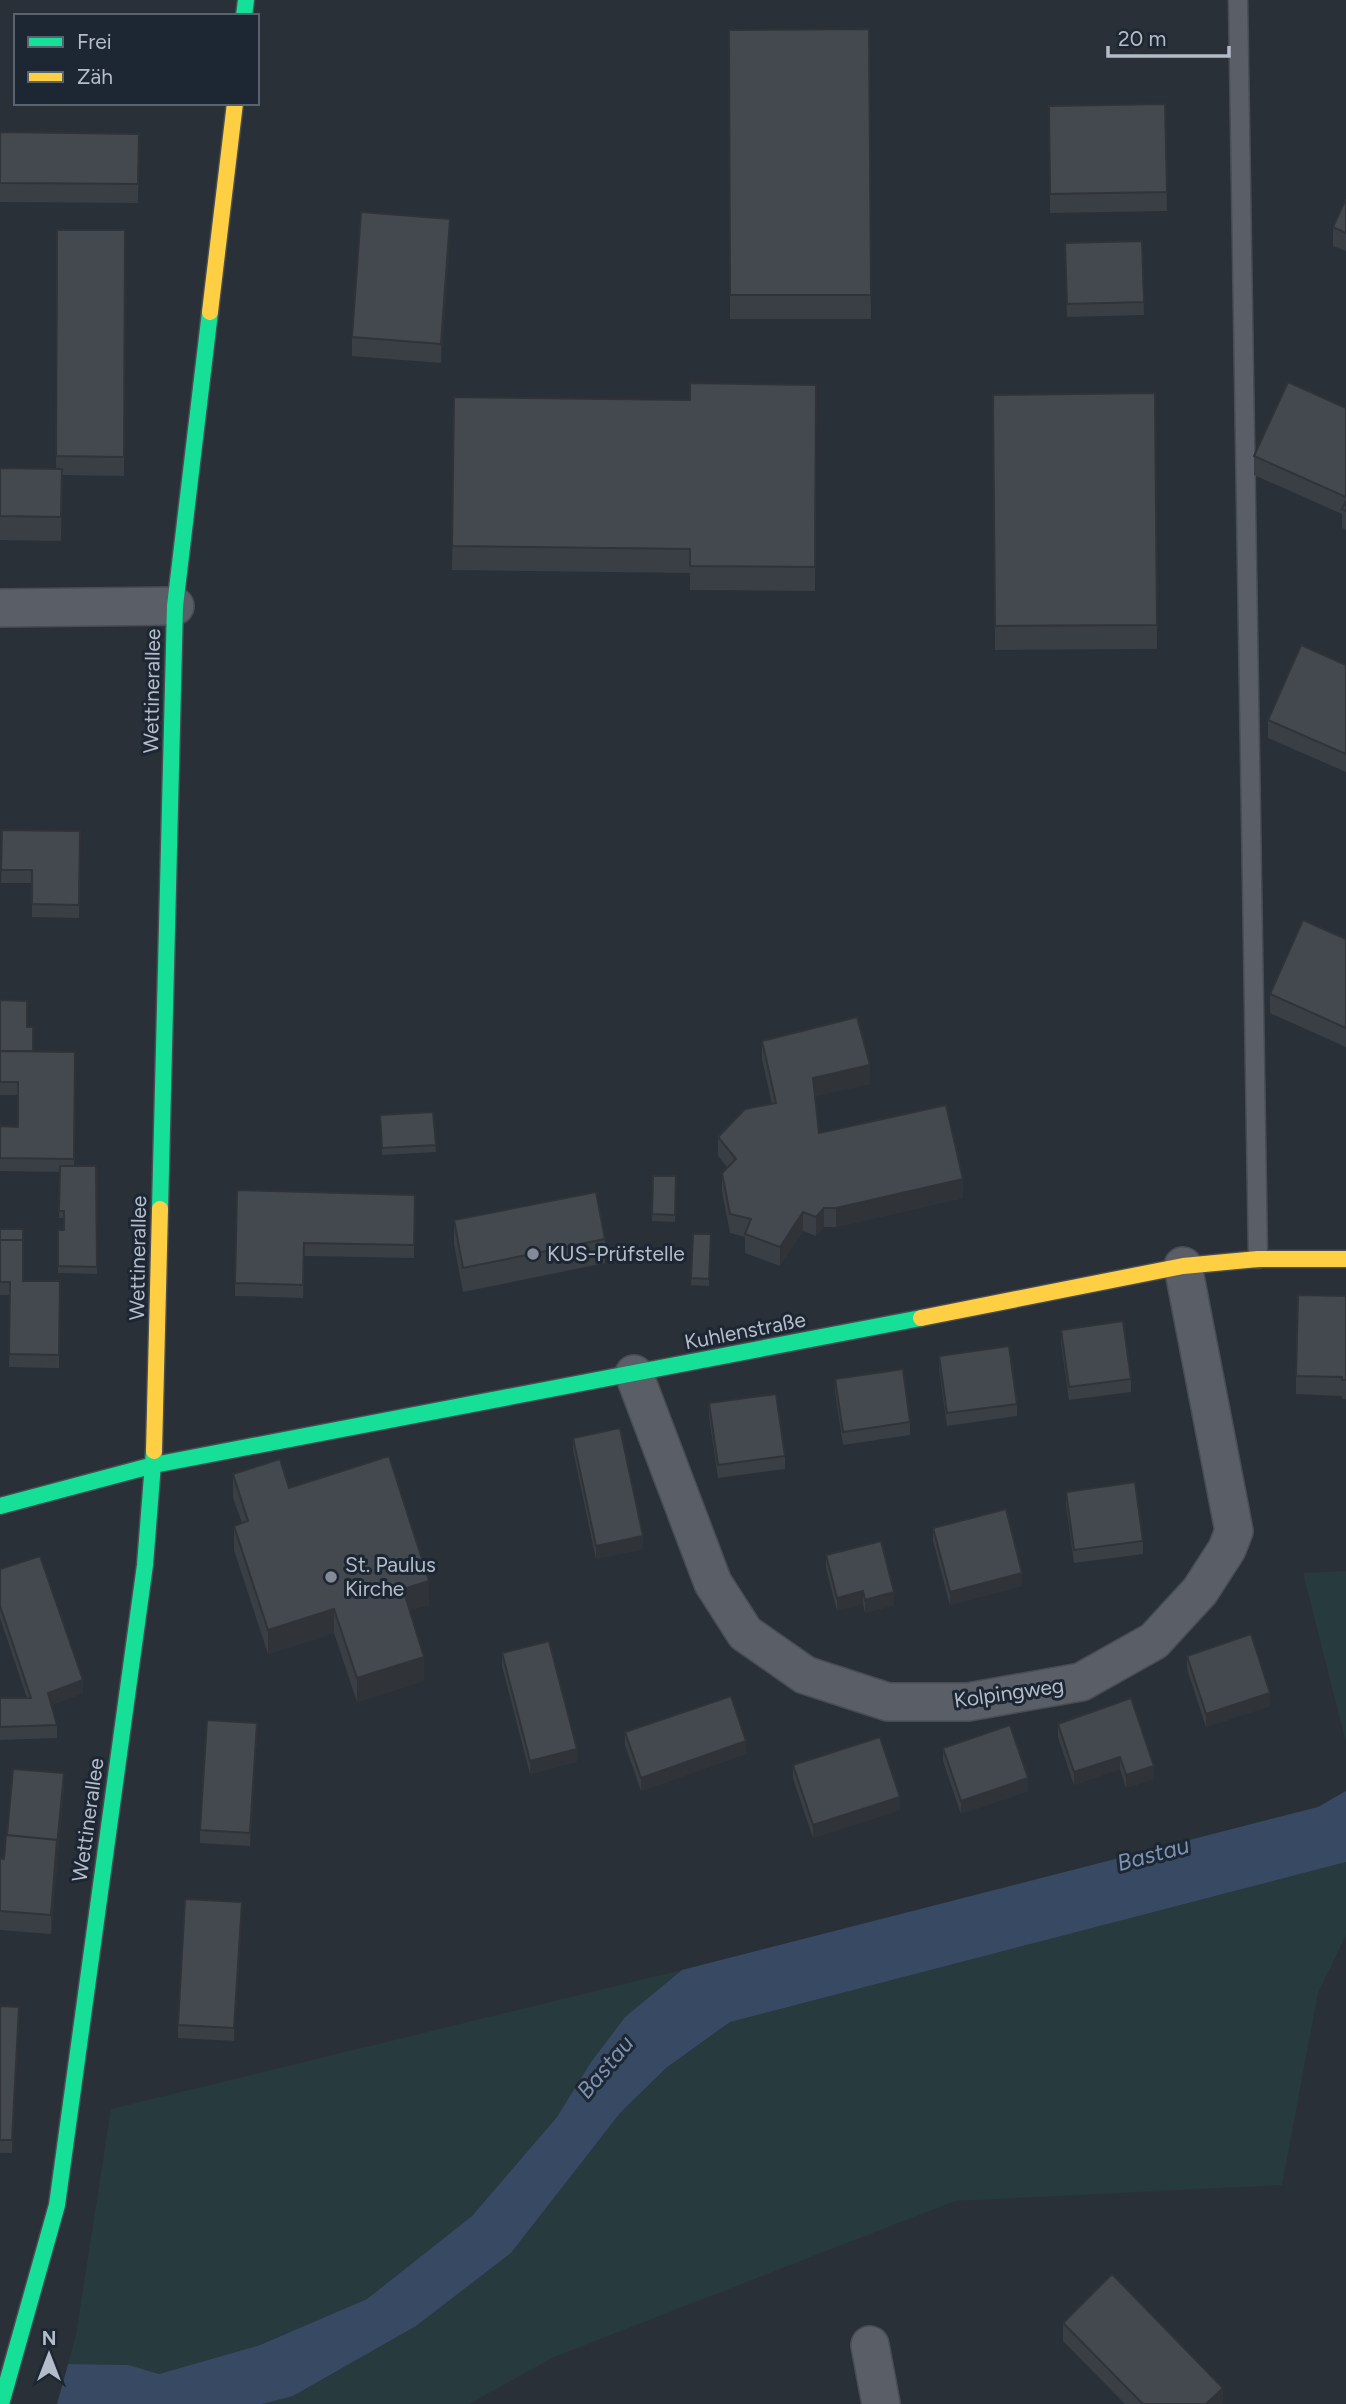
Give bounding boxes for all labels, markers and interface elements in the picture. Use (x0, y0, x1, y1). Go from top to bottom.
legend (14, 14, 259, 105)
scale bar (1108, 14, 1229, 58)
text: 20 m (1118, 26, 1166, 51)
text: Frei (77, 29, 112, 54)
text: Zäh (77, 64, 113, 89)
street label: Wettinerallee (138, 628, 165, 754)
street label: Wettinerallee (124, 1195, 151, 1321)
place label: KUS-Prüfstelle (547, 1241, 685, 1266)
marker: KUS-Prüfstelle (525, 1246, 541, 1262)
street label: Kuhlenstraße (682, 1307, 808, 1355)
place label: St. Paulus Kirche (345, 1552, 436, 1601)
marker: St. Paulus Kirche (323, 1569, 339, 1585)
street label: Kolpingweg (952, 1672, 1066, 1713)
street label: Wettinerallee (66, 1756, 109, 1883)
water label: Bastau (1114, 1831, 1192, 1877)
water label: Bastau (571, 2030, 639, 2104)
north arrow (14, 2320, 84, 2390)
text: N (42, 2327, 56, 2350)

